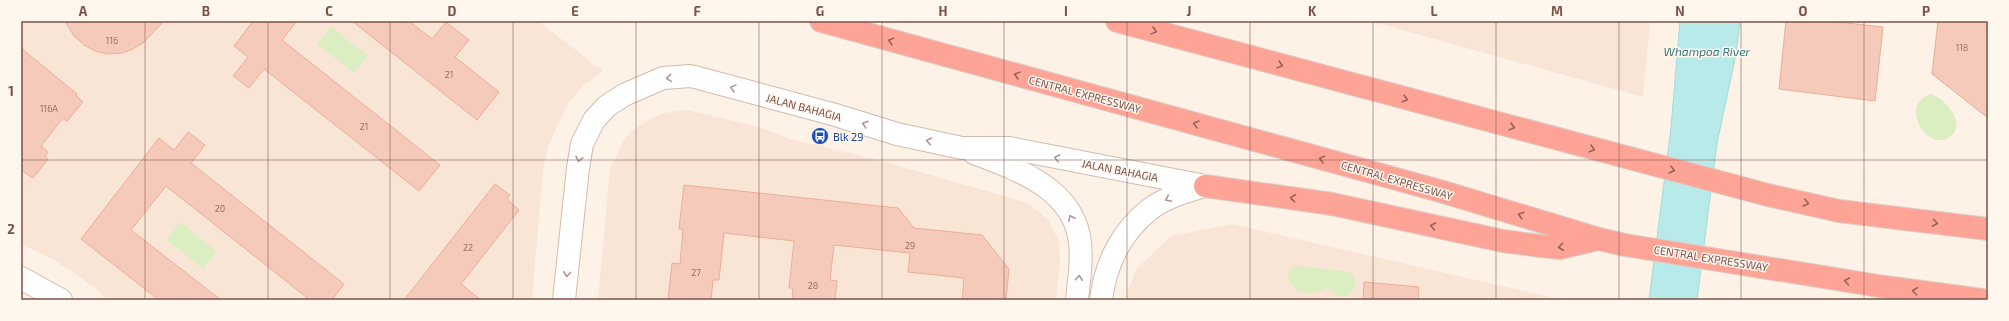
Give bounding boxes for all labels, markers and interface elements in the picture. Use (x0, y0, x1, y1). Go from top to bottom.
text: A (79, 3, 88, 19)
text: B (202, 3, 210, 19)
text: C (325, 3, 333, 19)
text: D (448, 3, 457, 19)
text: E (571, 3, 579, 19)
text: F (693, 3, 701, 19)
text: G (816, 3, 824, 19)
text: H (939, 3, 948, 19)
text: I (1064, 3, 1068, 19)
text: J (1187, 3, 1191, 19)
text: K (1308, 3, 1317, 19)
text: L (1431, 3, 1438, 19)
text: M (1551, 3, 1563, 19)
text: N (1675, 3, 1685, 19)
text: O (1799, 3, 1808, 19)
text: P (1922, 3, 1930, 19)
one-way arrow (1151, 26, 1158, 35)
house number: 116 (106, 35, 118, 46)
one-way arrow (888, 37, 895, 46)
house number: 118 (1956, 42, 1968, 53)
water label: Whampoa River (1664, 44, 1751, 58)
one-way arrow (1276, 60, 1283, 69)
house number: 21 (445, 69, 453, 80)
one-way arrow (1014, 71, 1021, 80)
one-way arrow (666, 73, 673, 82)
street label: CENTRAL EXPRESSWAY (1028, 73, 1143, 115)
text: 1 (8, 83, 14, 99)
one-way arrow (729, 84, 736, 93)
street label: JALAN BAHAGIA (765, 91, 843, 123)
one-way arrow (1402, 94, 1409, 103)
house number: 116A (40, 103, 58, 114)
one-way arrow (861, 120, 868, 129)
one-way arrow (1193, 120, 1200, 129)
house number: 21 (360, 121, 368, 132)
one-way arrow (1509, 123, 1515, 131)
bus stop icon: Blk 29 (810, 126, 830, 146)
place label: Blk 29 (833, 130, 864, 143)
one-way arrow (926, 137, 933, 145)
one-way arrow (1588, 144, 1595, 153)
one-way arrow (1054, 154, 1060, 162)
one-way arrow (1318, 155, 1325, 163)
one-way arrow (576, 156, 584, 162)
street label: JALAN BAHAGIA (1081, 156, 1160, 184)
street label: CENTRAL EXPRESSWAY (1340, 158, 1455, 202)
one-way arrow (1668, 165, 1675, 174)
one-way arrow (1165, 194, 1173, 202)
one-way arrow (1290, 194, 1296, 203)
one-way arrow (1803, 199, 1809, 207)
house number: 20 (215, 203, 225, 214)
one-way arrow (1518, 211, 1525, 220)
one-way arrow (1069, 215, 1076, 222)
one-way arrow (1931, 218, 1938, 227)
text: 2 (7, 221, 15, 237)
one-way arrow (1430, 222, 1436, 230)
house number: 29 (905, 240, 915, 251)
house number: 22 (463, 242, 473, 253)
one-way arrow (1558, 242, 1564, 251)
street label: CENTRAL EXPRESSWAY (1653, 243, 1770, 274)
house number: 27 (691, 267, 701, 278)
one-way arrow (562, 271, 571, 277)
one-way arrow (1074, 275, 1083, 281)
one-way arrow (1844, 277, 1850, 286)
house number: 28 (808, 280, 818, 291)
one-way arrow (1912, 287, 1918, 296)

